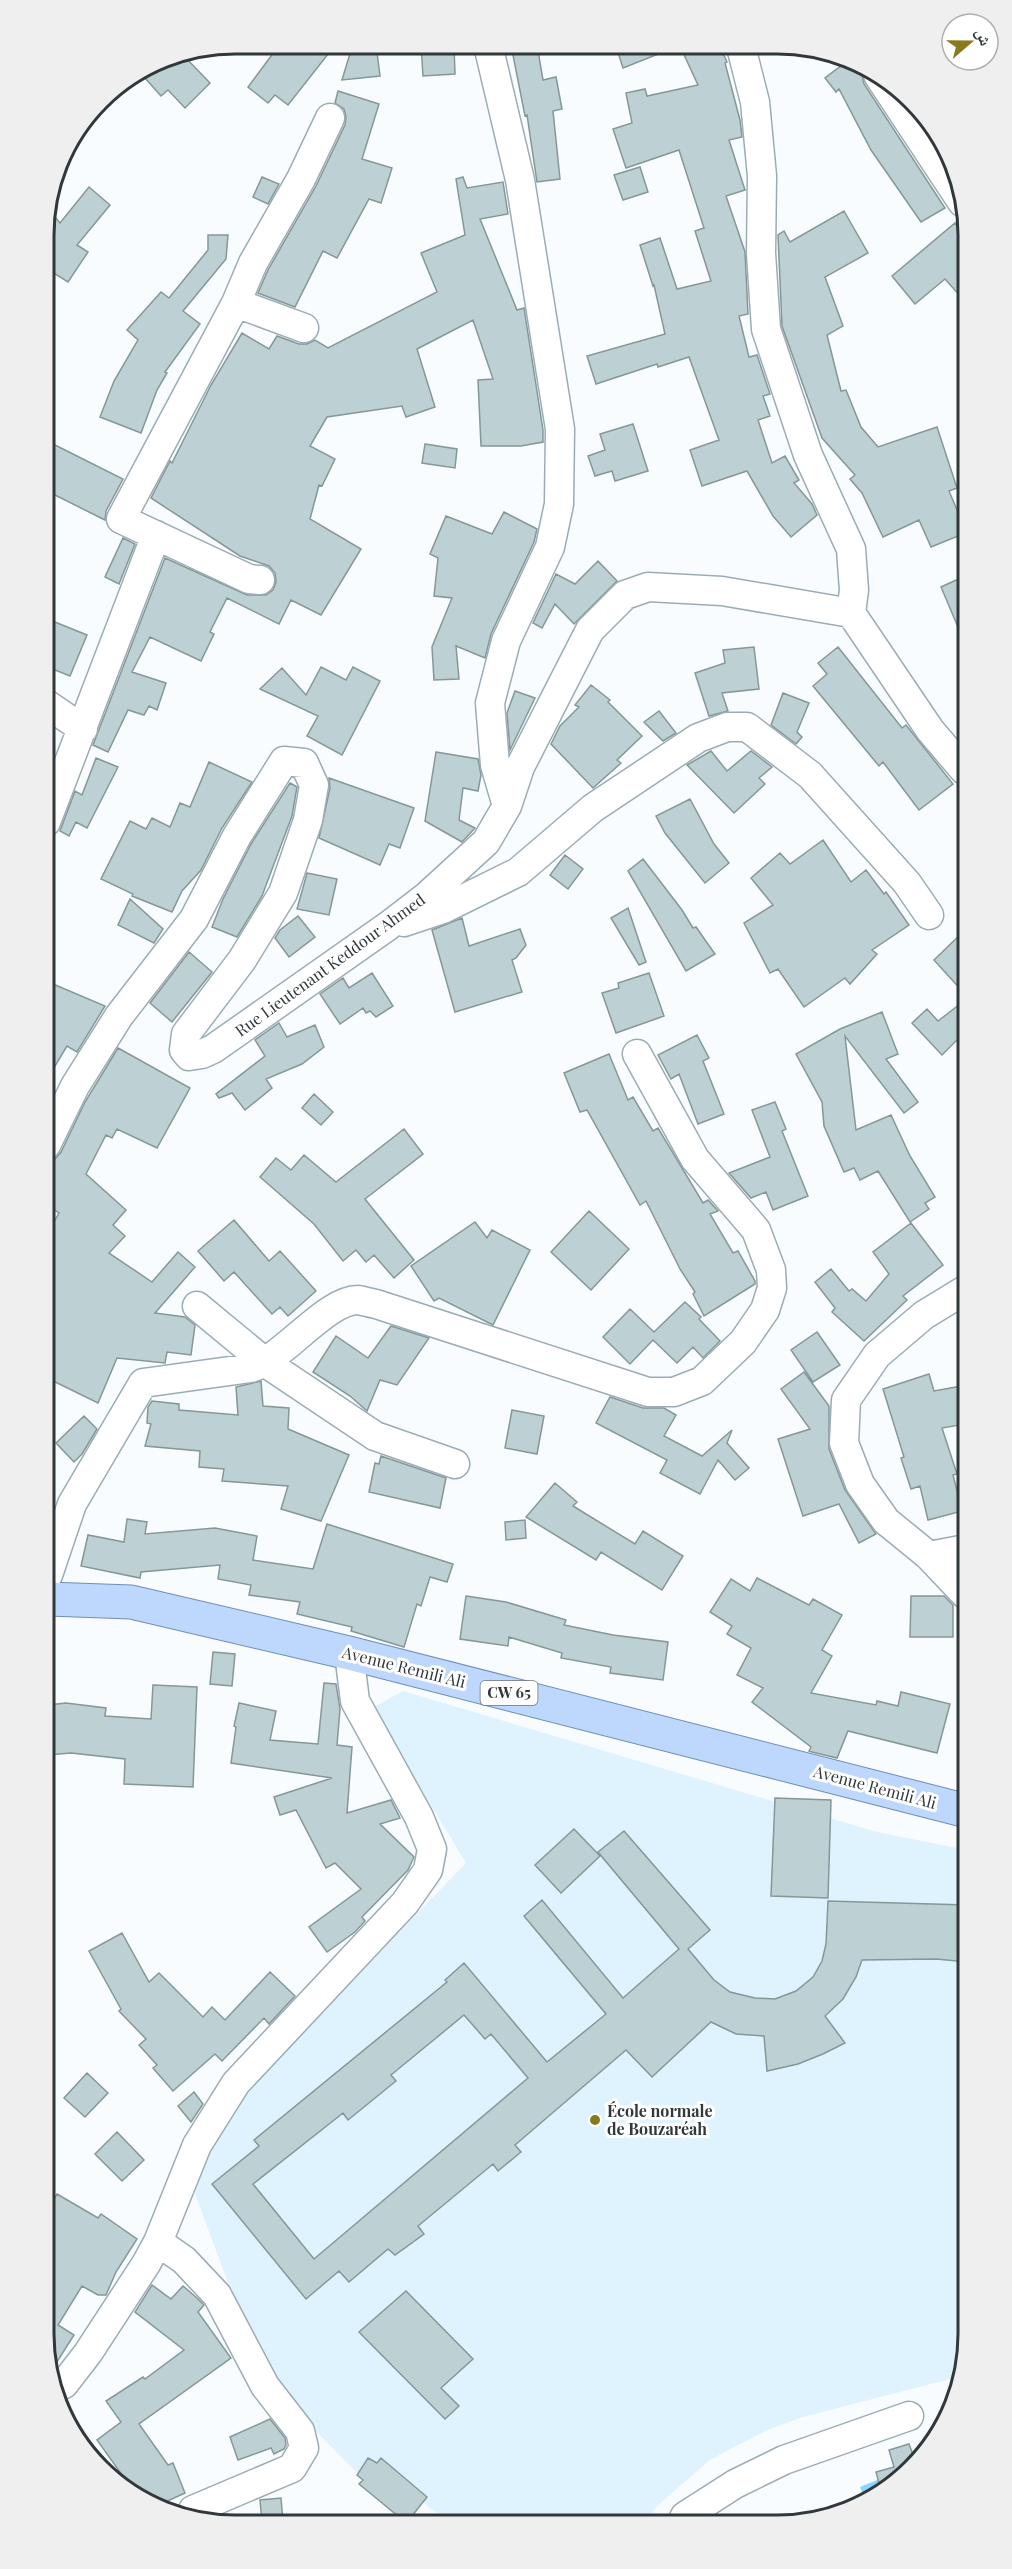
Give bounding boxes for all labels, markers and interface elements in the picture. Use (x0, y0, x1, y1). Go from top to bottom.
north arrow (940, 12, 1000, 72)
text: ش (972, 25, 997, 48)
street label: Rue Lieutenant Keddour Ahmed (230, 889, 429, 1041)
street label: Avenue Remili Ali (339, 1641, 468, 1692)
road number: CW 65 (480, 1681, 538, 1705)
street label: Avenue Remili Ali (810, 1760, 939, 1813)
place label: École normale de Bouzaréah (607, 2100, 713, 2139)
marker: École normale de Bouzaréah (588, 2113, 602, 2127)

